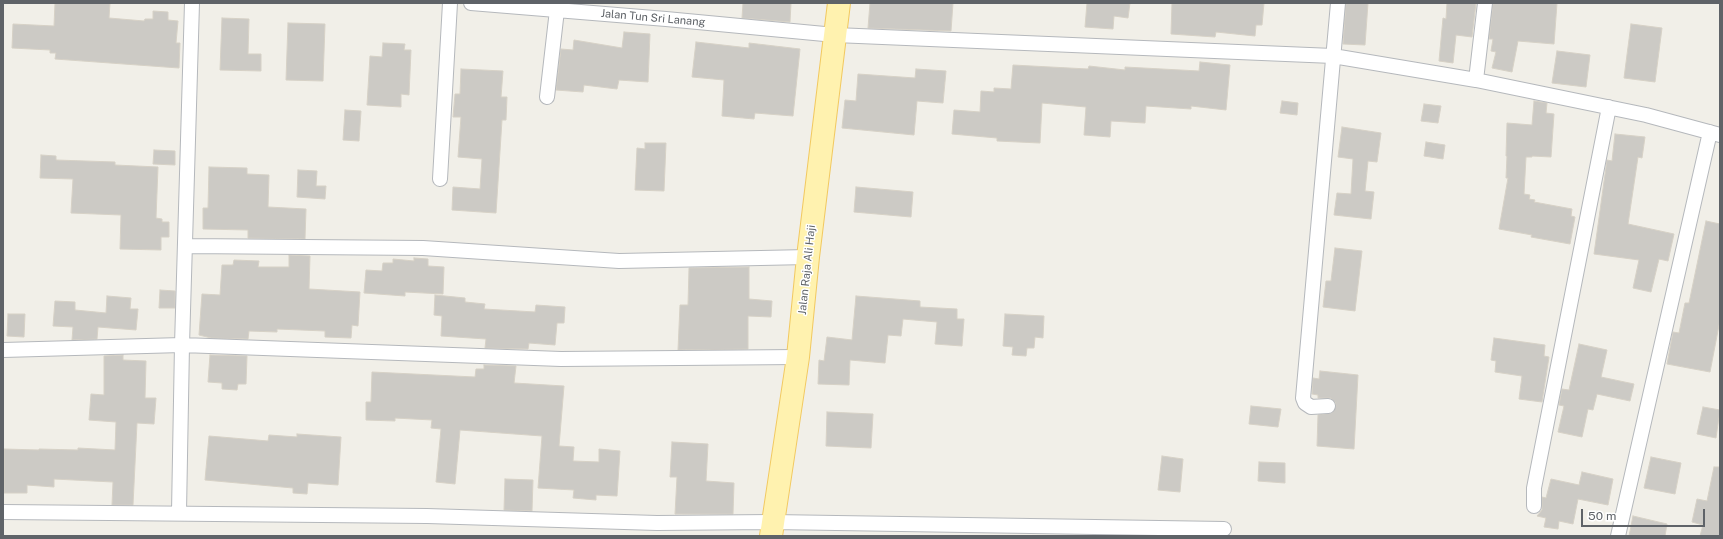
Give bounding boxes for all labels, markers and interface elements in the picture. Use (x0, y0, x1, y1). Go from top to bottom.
street label: Jalan Tun Sri Lanang (600, 7, 706, 29)
street label: Jalan Raja Ali Haji (796, 224, 818, 316)
scale bar (1583, 501, 1707, 527)
text: 50 m (1588, 509, 1616, 523)

